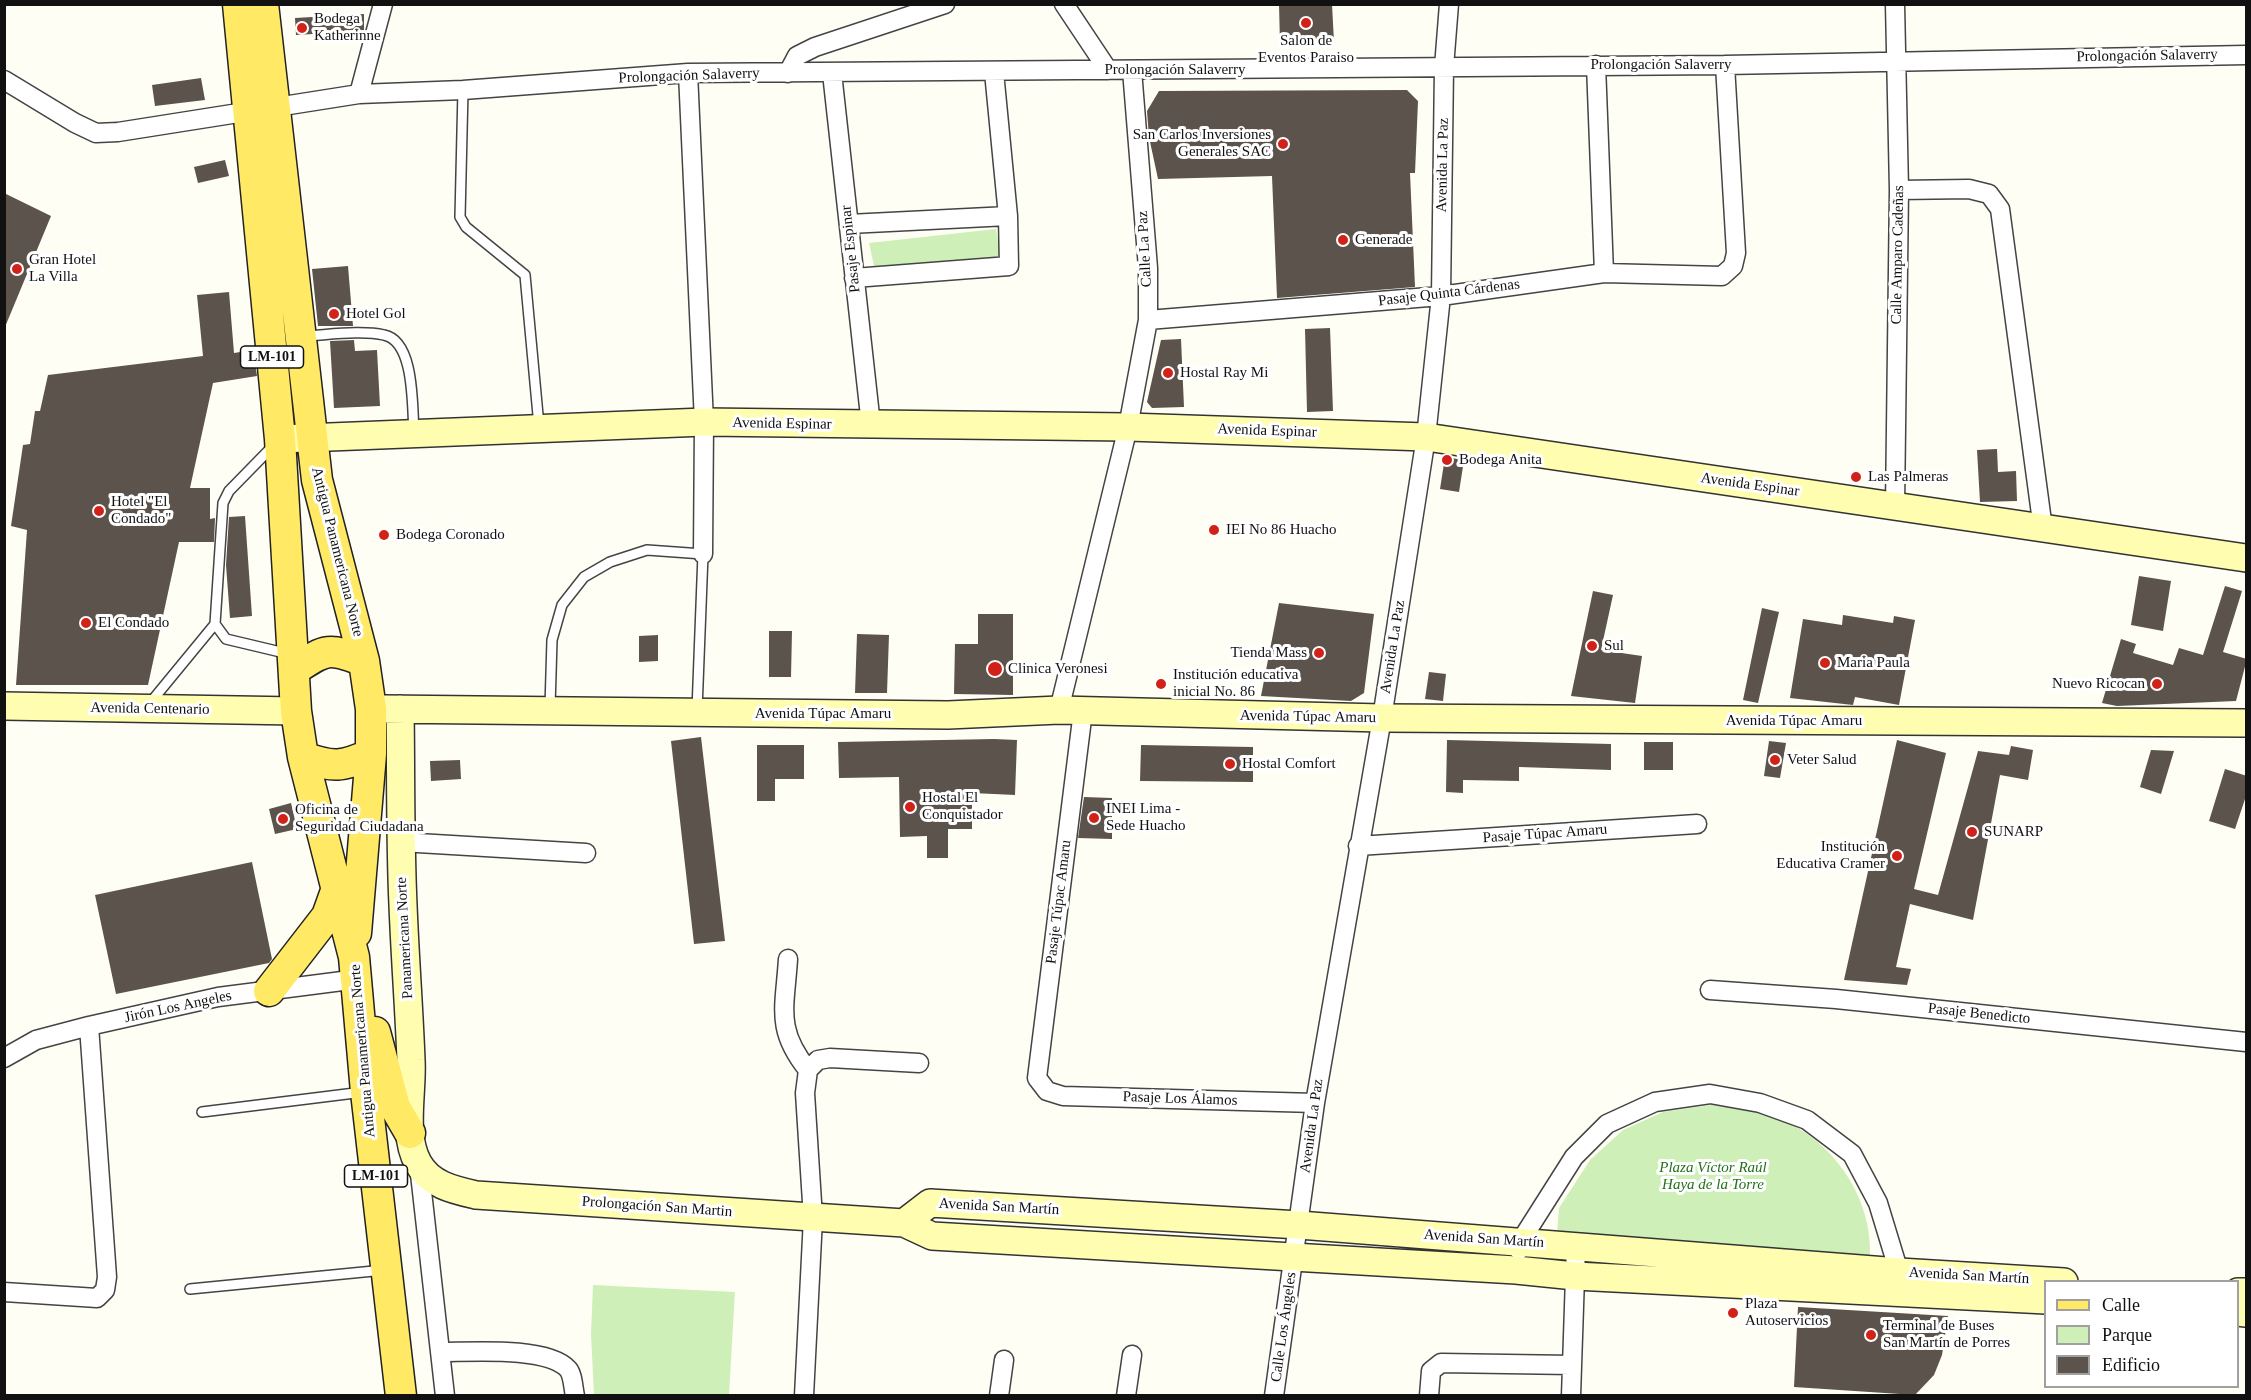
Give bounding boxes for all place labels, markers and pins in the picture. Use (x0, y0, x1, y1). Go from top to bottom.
place label: Bodega Katherinne (314, 10, 381, 45)
marker: Salon de Eventos Paraiso (1299, 16, 1313, 30)
marker: Bodega Katherinne (295, 21, 309, 35)
place label: Salon de Eventos Paraiso (1258, 32, 1354, 67)
place label: San Carlos Inversiones Generales SAC (1133, 126, 1271, 161)
marker: San Carlos Inversiones Generales SAC (1276, 137, 1290, 151)
place label: Generade (1355, 231, 1412, 249)
marker: Generade (1336, 233, 1350, 247)
place label: Gran Hotel La Villa (29, 251, 96, 286)
marker: Gran Hotel La Villa (10, 262, 24, 276)
place label: Hotel Gol (346, 305, 406, 323)
marker: Hotel Gol (327, 307, 341, 321)
place label: Hostal Ray Mi (1180, 364, 1268, 382)
marker: Hostal Ray Mi (1161, 366, 1175, 380)
place label: Bodega Anita (1459, 451, 1542, 469)
marker: Bodega Anita (1440, 453, 1454, 467)
place label: Las Palmeras (1868, 468, 1948, 486)
marker: Las Palmeras (1849, 470, 1863, 484)
place label: Hotel "El Condado" (111, 493, 171, 528)
marker: Hotel "El Condado" (92, 504, 106, 518)
place label: IEI No 86 Huacho (1226, 521, 1336, 539)
marker: IEI No 86 Huacho (1207, 523, 1221, 537)
place label: Bodega Coronado (396, 526, 505, 544)
marker: Bodega Coronado (377, 528, 391, 542)
place label: El Condado (98, 614, 169, 632)
marker: El Condado (79, 616, 93, 630)
place label: Sul (1604, 637, 1624, 655)
marker: Sul (1585, 639, 1599, 653)
place label: Tienda Mass (1230, 644, 1307, 662)
marker: Tienda Mass (1312, 646, 1326, 660)
place label: Maria Paula (1837, 654, 1910, 672)
marker: Maria Paula (1818, 656, 1832, 670)
marker: Clinica Veronesi (986, 660, 1004, 678)
place label: Clinica Veronesi (1008, 660, 1108, 678)
place label: Institución educativa inicial No. 86 (1173, 666, 1298, 701)
place label: Nuevo Ricocan (2052, 675, 2145, 693)
marker: Institución educativa inicial No. 86 (1154, 677, 1168, 691)
marker: Nuevo Ricocan (2150, 677, 2164, 691)
place label: Veter Salud (1787, 751, 1857, 769)
marker: Veter Salud (1768, 753, 1782, 767)
place label: Hostal Comfort (1242, 755, 1336, 773)
marker: Hostal Comfort (1223, 757, 1237, 771)
place label: Hostal El Conquistador (922, 789, 1003, 824)
marker: Hostal El Conquistador (903, 800, 917, 814)
place label: INEI Lima - Sede Huacho (1106, 800, 1186, 835)
place label: Oficina de Seguridad Ciudadana (295, 801, 424, 836)
marker: INEI Lima - Sede Huacho (1087, 811, 1101, 825)
marker: Oficina de Seguridad Ciudadana (276, 812, 290, 826)
place label: SUNARP (1984, 823, 2043, 841)
marker: SUNARP (1965, 825, 1979, 839)
place label: Institución Educativa Cramer (1776, 838, 1885, 873)
marker: Institución Educativa Cramer (1890, 849, 1904, 863)
place label: Plaza Autoservicios (1745, 1295, 1828, 1330)
marker: Plaza Autoservicios (1726, 1306, 1740, 1320)
place label: Terminal de Buses San Martín de Porres (1883, 1317, 2010, 1352)
marker: Terminal de Buses San Martín de Porres (1864, 1328, 1878, 1342)

